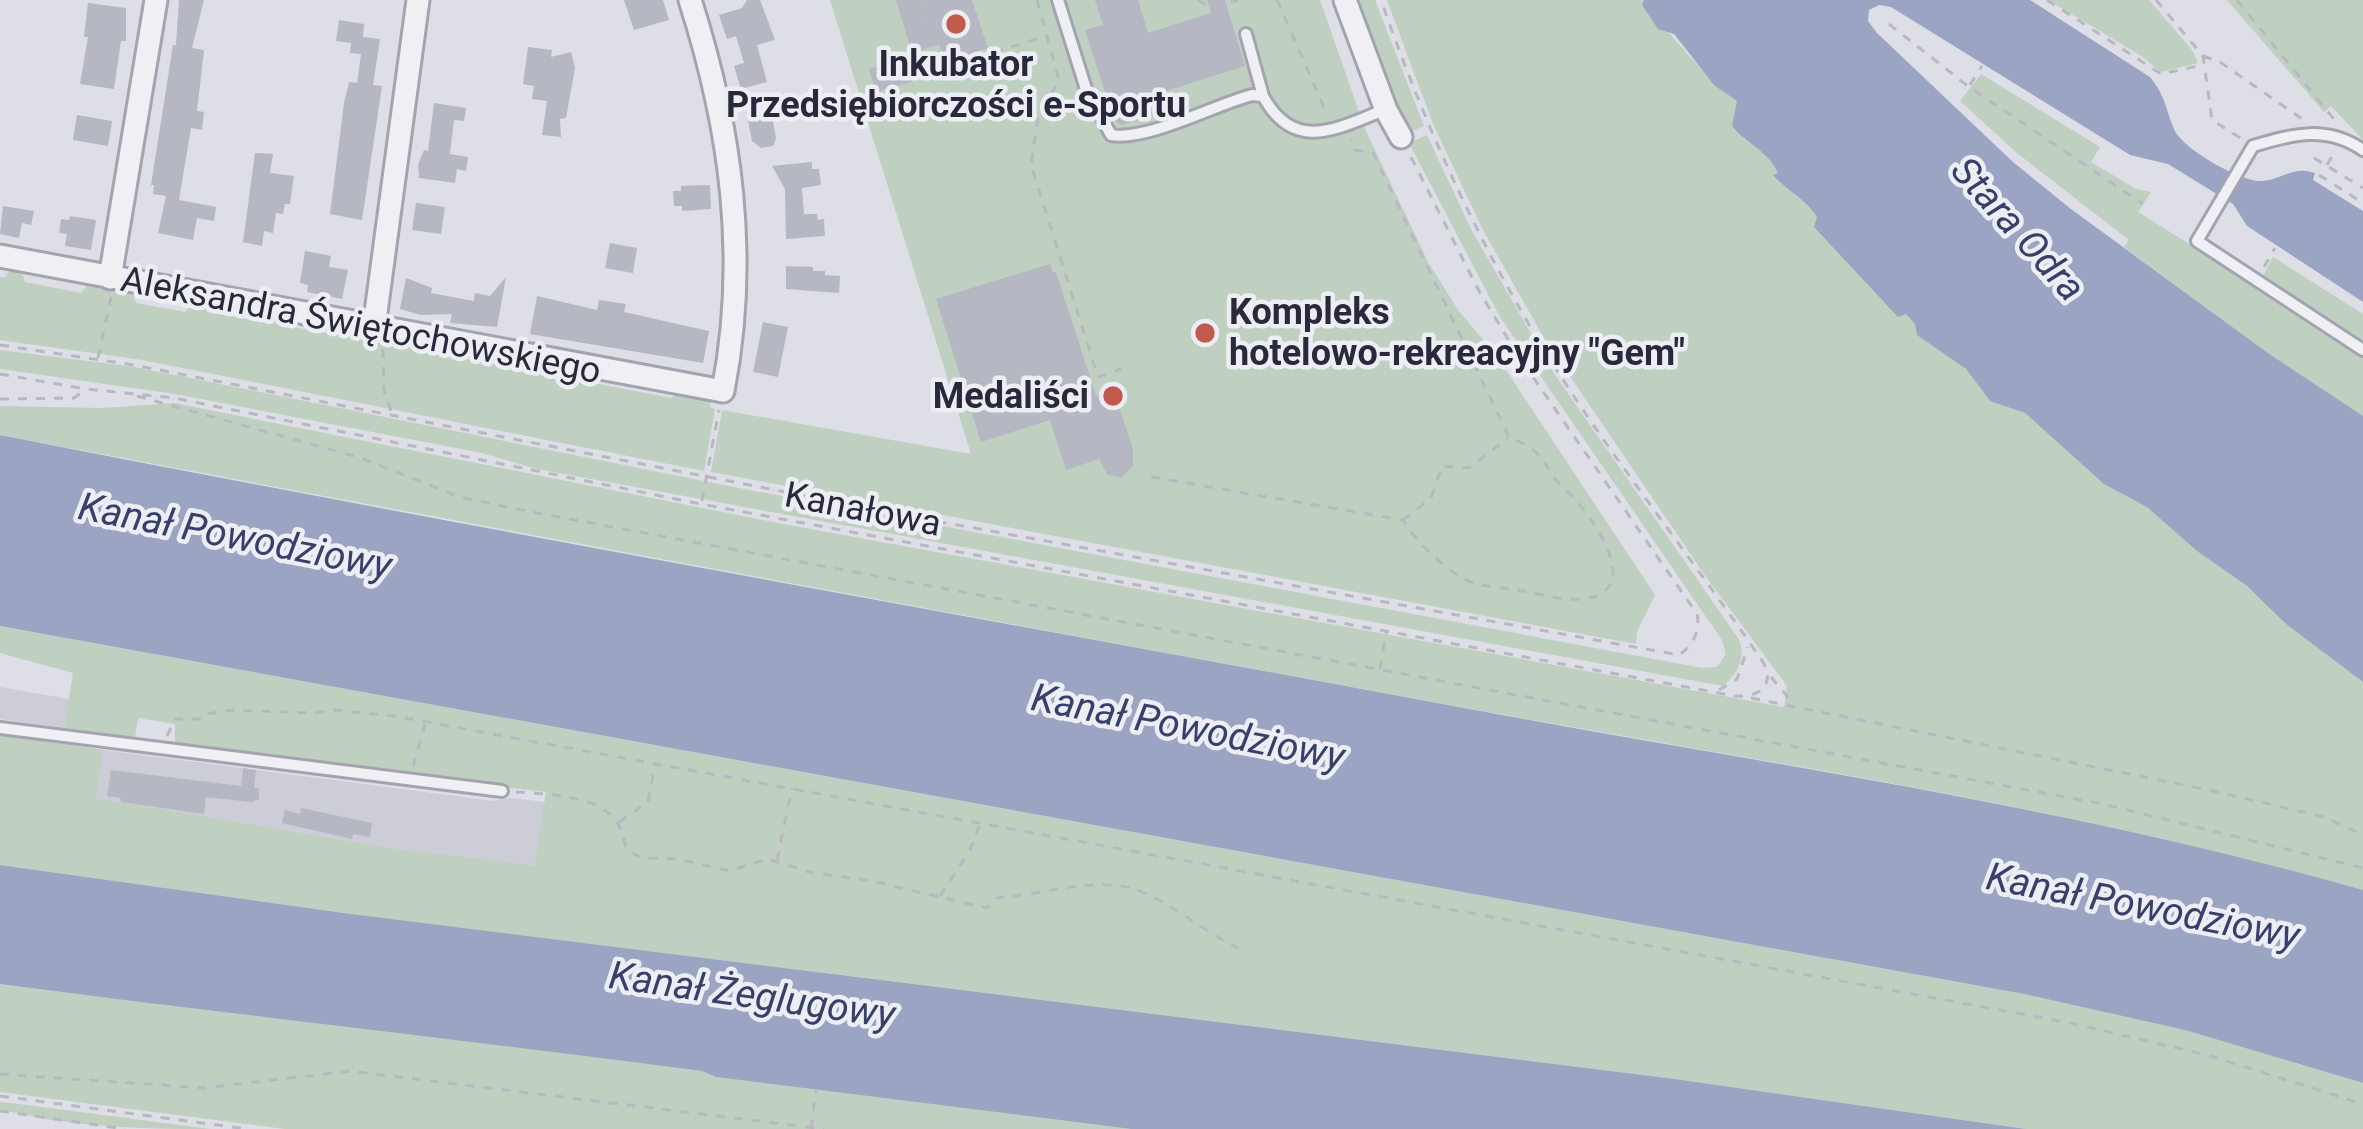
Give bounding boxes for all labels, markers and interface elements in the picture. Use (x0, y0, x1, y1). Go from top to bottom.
marker: Inkubator Przedsiębiorczości e-Sportu (943, 11, 969, 37)
place label: Inkubator Przedsiębiorczości e-Sportu (726, 43, 1186, 126)
water label: Stara Odra (1941, 148, 2095, 310)
street label: Aleksandra Świętochowskiego (118, 257, 605, 392)
place label: Kompleks hotelowo-rekreacyjny "Gem" (1229, 291, 1685, 374)
marker: Kompleks hotelowo-rekreacyjny "Gem" (1192, 320, 1218, 346)
place label: Medaliści (933, 375, 1089, 417)
marker: Medaliści (1100, 383, 1126, 409)
street label: Kanałowa (781, 473, 945, 545)
water label: Kanał Powodziowy (75, 483, 398, 589)
water label: Kanał Powodziowy (1028, 674, 1351, 780)
water label: Kanał Powodziowy (1983, 853, 2306, 959)
water label: Kanał Żeglugowy (606, 952, 900, 1038)

